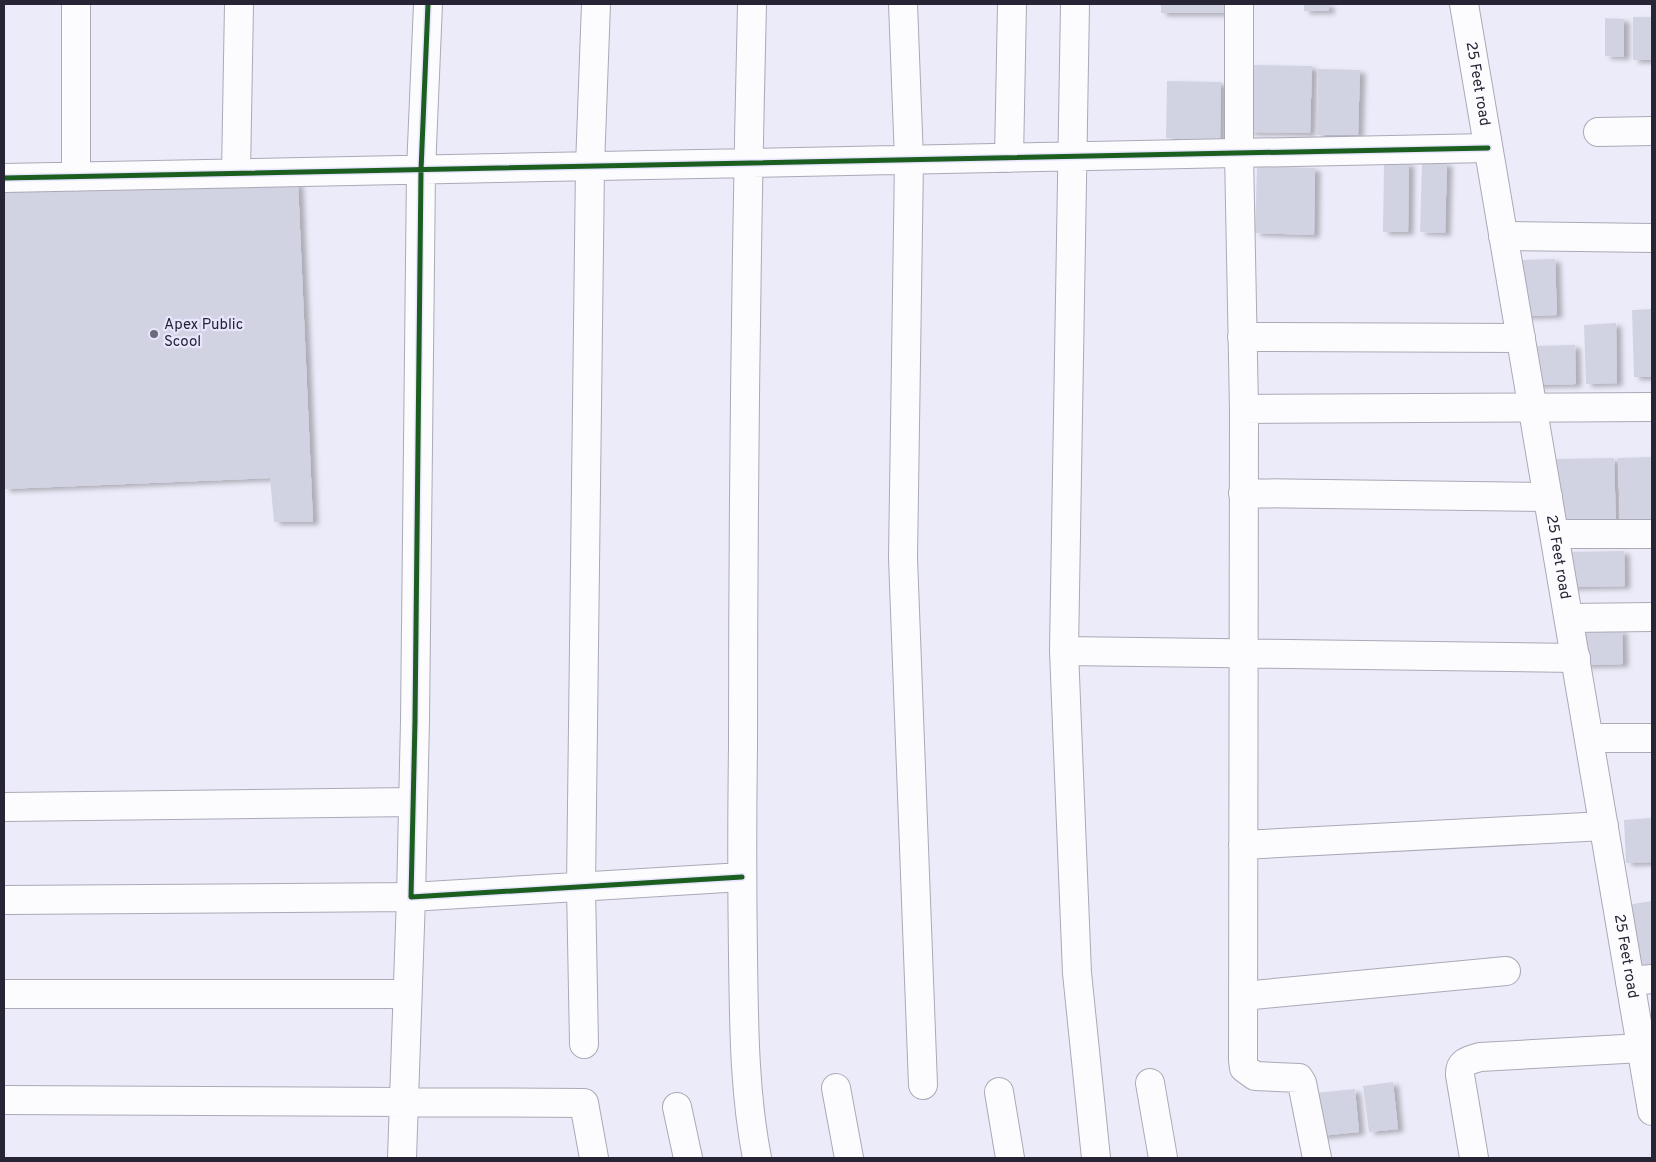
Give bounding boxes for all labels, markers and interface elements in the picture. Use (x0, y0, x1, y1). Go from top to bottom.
street label: 25 Feet road (1461, 40, 1494, 128)
place label: Apex Public Scool (164, 316, 243, 352)
marker: Apex Public Scool (148, 328, 160, 340)
street label: 25 Feet road (1541, 513, 1574, 601)
street label: 25 Feet road (1609, 913, 1642, 1000)

